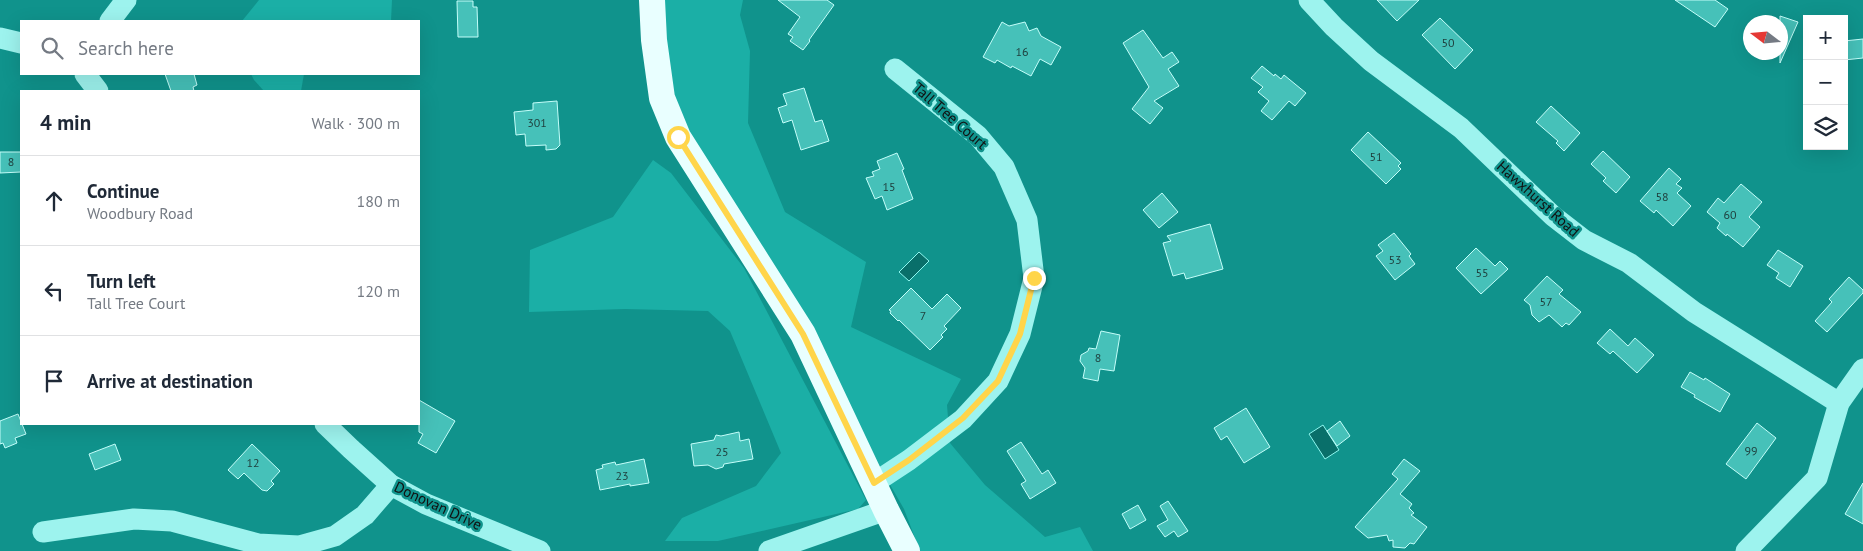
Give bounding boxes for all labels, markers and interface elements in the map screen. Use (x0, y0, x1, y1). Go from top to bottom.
north arrow (1743, 15, 1788, 60)
map controls (1803, 15, 1848, 150)
button: + (1803, 15, 1848, 60)
search box (20, 20, 420, 75)
icon: search (38, 34, 66, 62)
house number: 50 (1441, 35, 1455, 50)
text: Search here (78, 36, 174, 60)
house number: 16 (1015, 44, 1029, 59)
button: − (1803, 60, 1848, 105)
street label: Tall Tree Court (909, 78, 991, 153)
button: layers (1803, 105, 1848, 150)
text: 4 min (40, 109, 91, 136)
text: Walk · 300 m (311, 113, 400, 133)
house number: 301 (527, 115, 547, 130)
route start (667, 126, 690, 149)
house number: 51 (1369, 149, 1383, 164)
house number: 8 (8, 154, 14, 169)
street label: Hawxhurst Road (1493, 157, 1584, 241)
text: Continue (87, 179, 159, 203)
house number: 15 (882, 179, 896, 194)
icon: ahead (40, 187, 68, 215)
house number: 58 (1655, 189, 1669, 204)
text: 180 m (357, 191, 400, 211)
text: Woodbury Road (87, 203, 193, 223)
house number: 60 (1723, 207, 1737, 222)
house number: 53 (1388, 252, 1402, 267)
house number: 55 (1475, 265, 1489, 280)
route end (1023, 267, 1046, 290)
text: Turn left (87, 269, 156, 293)
icon: left (40, 277, 68, 305)
text: 120 m (357, 281, 400, 301)
text: Tall Tree Court (87, 293, 185, 313)
house number: 57 (1539, 294, 1553, 309)
house number: 7 (920, 308, 926, 323)
house number: 8 (1095, 350, 1101, 365)
icon: arrive (40, 367, 68, 395)
text: Arrive at destination (87, 369, 253, 393)
house number: 99 (1744, 443, 1758, 458)
house number: 25 (715, 444, 729, 459)
house number: 12 (246, 455, 260, 470)
house number: 23 (615, 468, 629, 483)
street label: Donovan Drive (391, 477, 485, 534)

